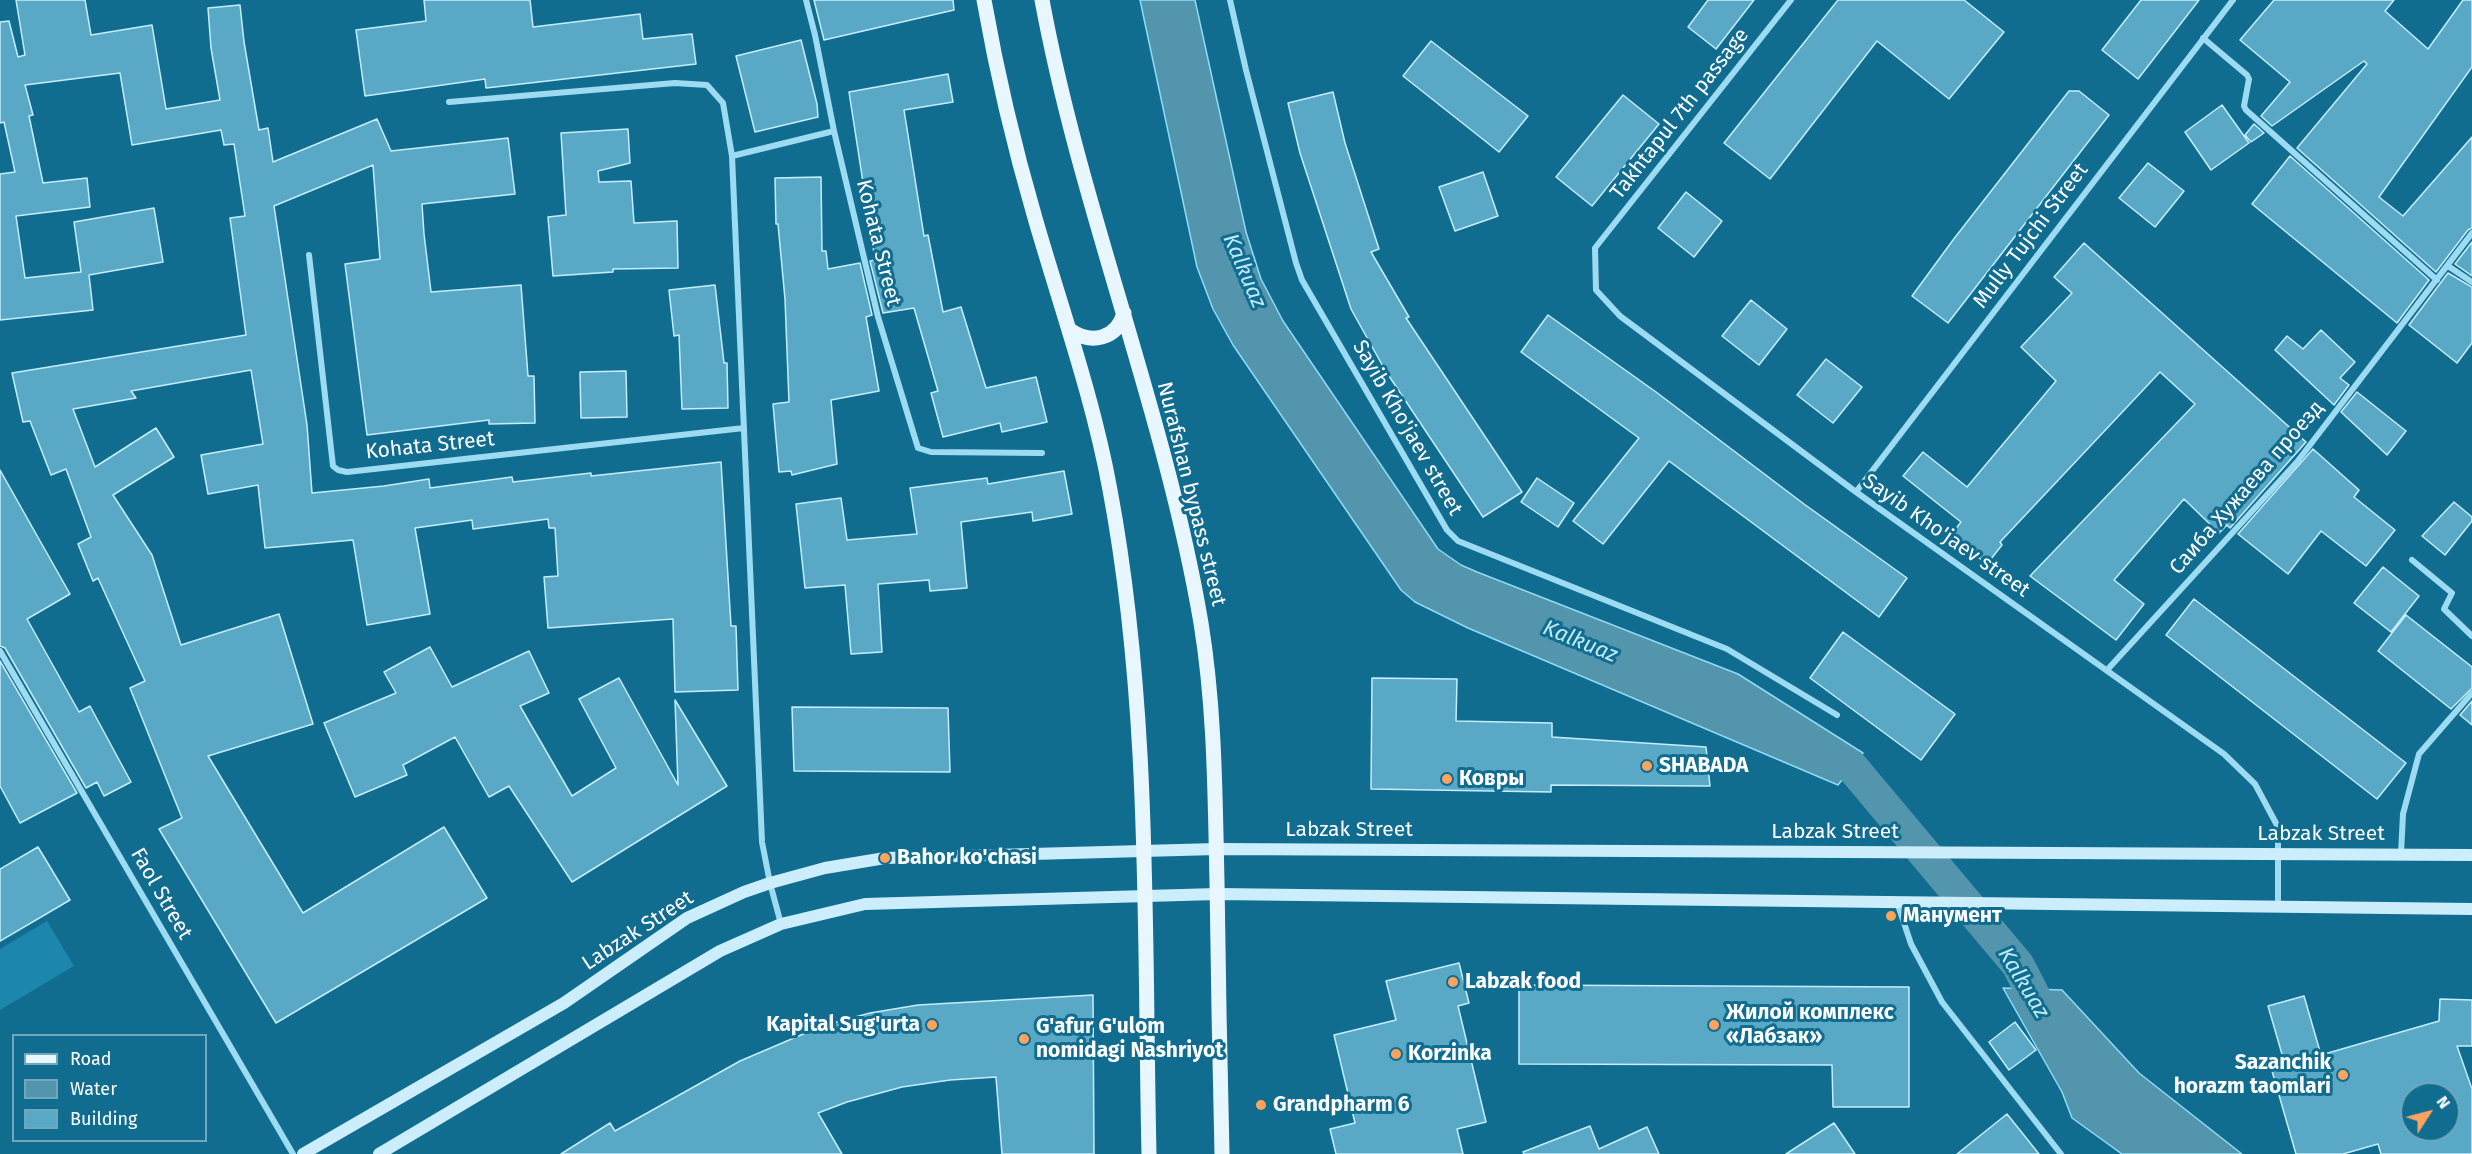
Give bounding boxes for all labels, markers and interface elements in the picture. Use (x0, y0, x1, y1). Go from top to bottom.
street label: Takhtapul 7th passage (1605, 23, 1755, 205)
street label: Mully Tujchi Street (1968, 158, 2094, 314)
street label: Kohata Street (850, 177, 906, 309)
water label: Kalkuaz (1217, 230, 1271, 312)
street label: Sayib Kho'jaev street (1347, 336, 1467, 520)
street label: Nurafshan bypass street (1151, 379, 1231, 609)
street label: Саиба Хужаева проезд (2165, 396, 2329, 580)
street label: Kohata Street (364, 427, 496, 465)
street label: Sayib Kho'jaev street (1858, 469, 2034, 603)
water label: Kalkuaz (1539, 615, 1621, 669)
place label: SHABADA (1659, 753, 1748, 779)
marker: SHABADA (1640, 759, 1654, 773)
place label: Ковры (1459, 766, 1524, 792)
marker: Ковры (1440, 772, 1454, 786)
street label: Labzak Street (1285, 817, 1413, 843)
street label: Labzak Street (1771, 819, 1899, 845)
street label: Labzak Street (2257, 821, 2385, 847)
street label: Faol Street (125, 844, 197, 944)
place label: Bahor ko'chasi (897, 845, 1037, 871)
marker: Bahor ko'chasi (878, 851, 892, 865)
street label: Labzak Street (578, 886, 698, 976)
place label: Манумент (1903, 903, 2002, 929)
marker: Манумент (1884, 909, 1898, 923)
water label: Kalkuaz (1992, 943, 2054, 1023)
place label: Labzak food (1465, 969, 1581, 995)
marker: Labzak food (1446, 975, 1460, 989)
place label: Жилой комплекс «Лабзак» (1726, 1000, 1894, 1050)
place label: Kapital Sug'urta (766, 1012, 920, 1038)
place label: G'afur G'ulom nomidagi Nashriyot (1036, 1014, 1223, 1064)
marker: Kapital Sug'urta (925, 1018, 939, 1032)
marker: Жилой комплекс «Лабзак» (1707, 1018, 1721, 1032)
marker: G'afur G'ulom nomidagi Nashriyot (1017, 1032, 1031, 1046)
legend (12, 1034, 207, 1142)
place label: Korzinka (1408, 1041, 1492, 1067)
marker: Korzinka (1389, 1047, 1403, 1061)
text: Road (70, 1048, 112, 1070)
place label: Sazanchik horazm taomlari (2174, 1050, 2331, 1100)
marker: Sazanchik horazm taomlari (2336, 1068, 2350, 1082)
text: Water (70, 1078, 117, 1100)
north arrow (2400, 1082, 2460, 1142)
place label: Grandpharm 6 (1273, 1092, 1410, 1118)
text: N (2433, 1092, 2454, 1112)
marker: Grandpharm 6 (1254, 1098, 1268, 1112)
text: Building (70, 1108, 137, 1130)

